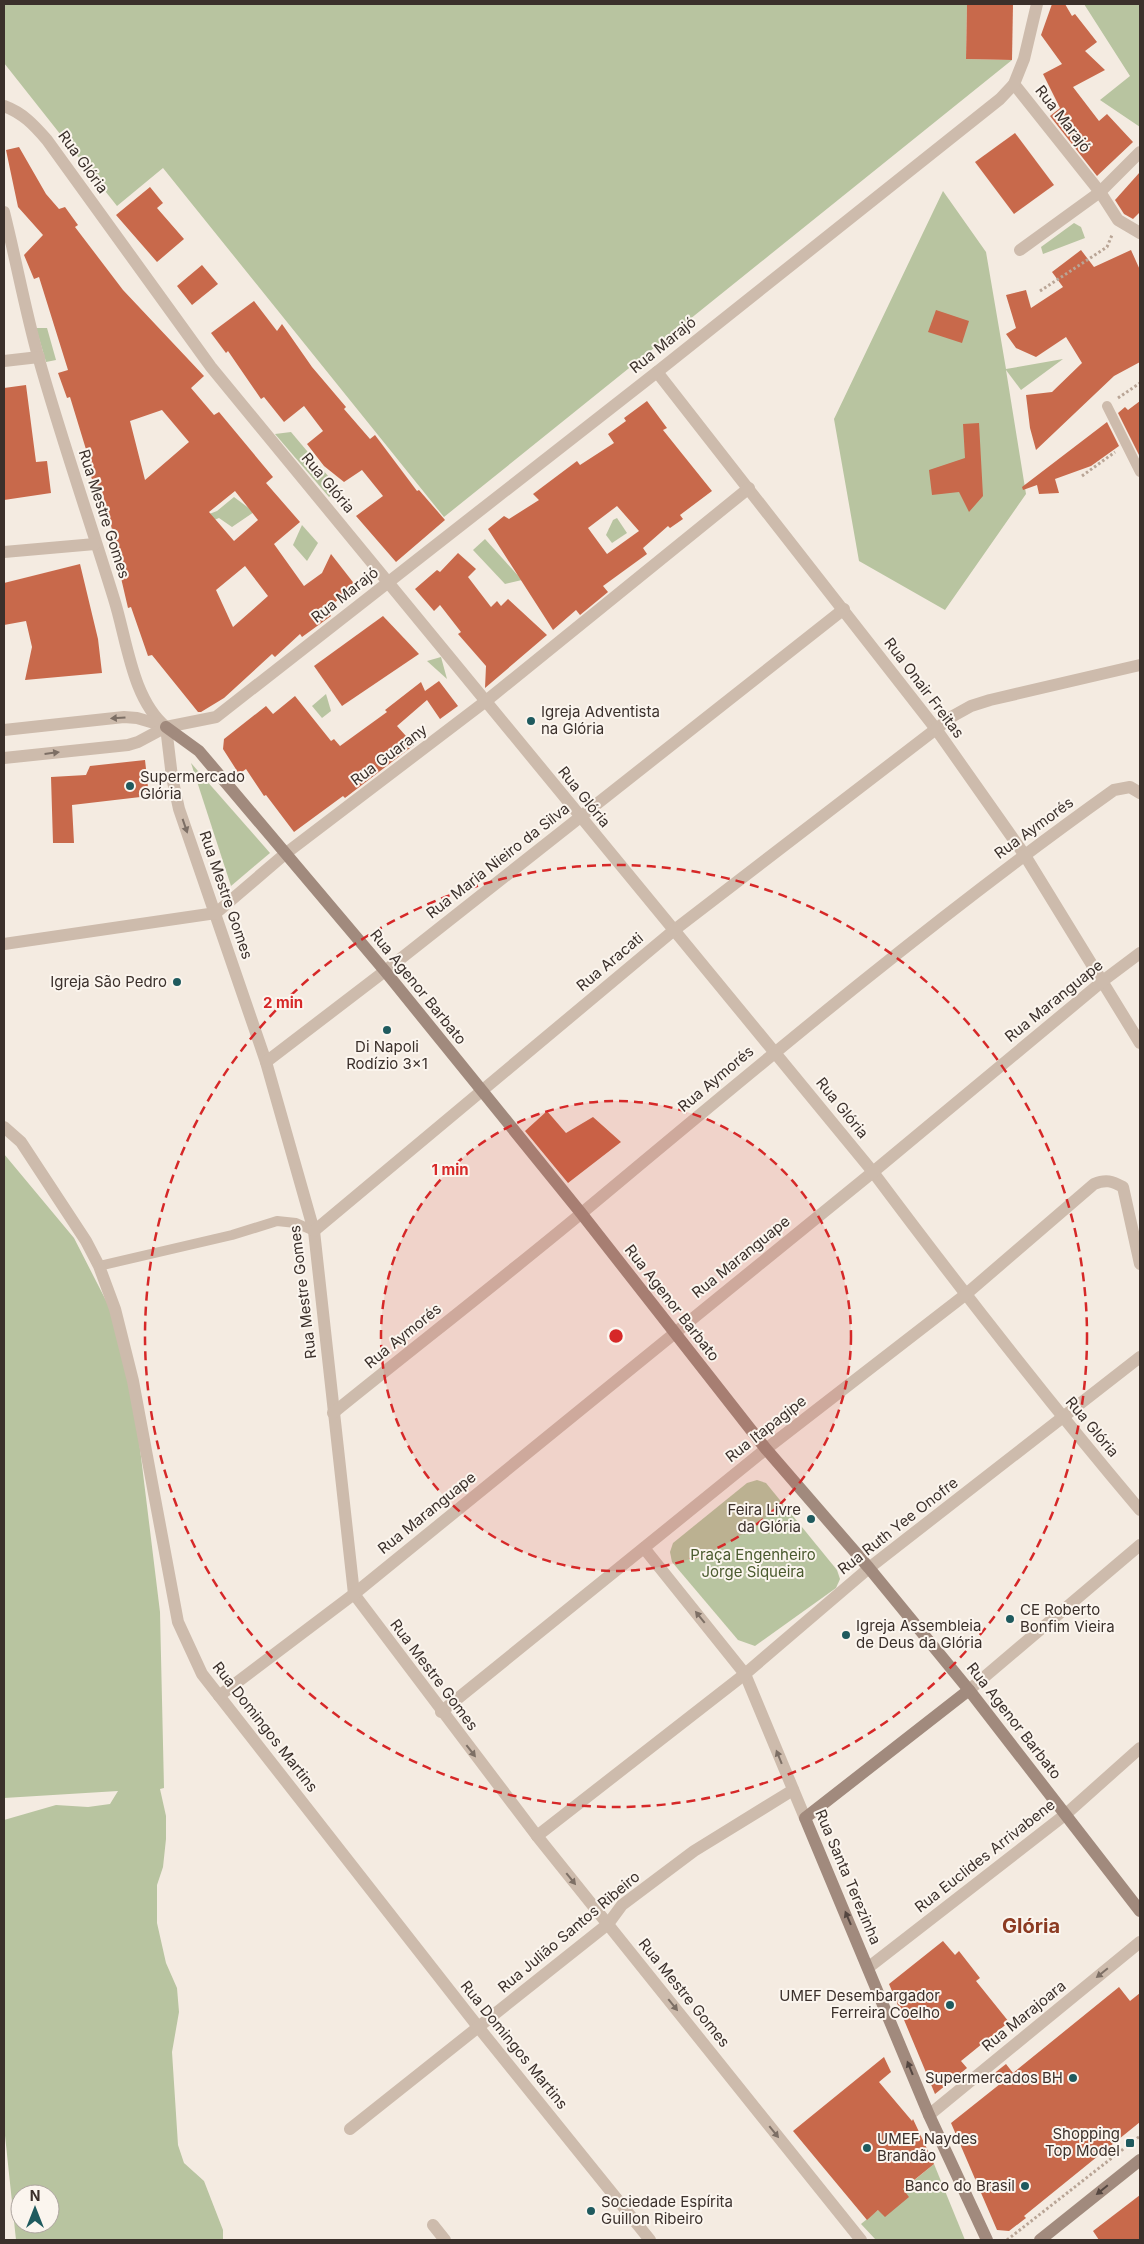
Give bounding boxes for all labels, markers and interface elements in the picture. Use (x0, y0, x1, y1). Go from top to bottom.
street label: Rua Marajó (1031, 81, 1095, 156)
street label: Rua Glória (54, 127, 113, 197)
street label: Rua Marajó (626, 312, 700, 377)
street label: Rua Mestre Gomes (75, 447, 134, 581)
street label: Rua Glória (298, 449, 359, 517)
street label: Rua Marajó (307, 563, 382, 627)
street label: Rua Onair Freitas (880, 634, 968, 742)
place label: Igreja Adventista na Glória (541, 702, 660, 738)
one-way arrow (110, 714, 126, 722)
marker: Igreja Adventista na Glória (525, 715, 537, 727)
street label: Rua Guarany (347, 719, 431, 790)
one-way arrow (44, 749, 60, 757)
street label: Rua Glória (554, 762, 615, 831)
place label: Supermercado Glória (140, 767, 245, 803)
marker: Supermercado Glória (124, 780, 136, 792)
street label: Rua Aymorés (990, 792, 1077, 863)
street label: Rua Maria Nieiro da Silva (422, 799, 573, 923)
one-way arrow (182, 818, 189, 833)
street label: Rua Mestre Gomes (196, 828, 257, 962)
street label: Rua Agenor Barbato (366, 925, 471, 1048)
street label: Rua Aracati (572, 928, 647, 995)
street label: Rua Maranguape (1001, 955, 1106, 1046)
place label: Igreja São Pedro (50, 972, 167, 991)
marker: Igreja São Pedro (171, 976, 183, 988)
text: 2 min (263, 993, 303, 1012)
marker: Di Napoli Rodízio 3x1 (381, 1024, 393, 1036)
place label: Di Napoli Rodízio 3x1 (346, 1037, 428, 1073)
street label: Rua Aymorés (674, 1041, 758, 1116)
street label: Rua Glória (812, 1073, 873, 1142)
text: 1 min (431, 1160, 469, 1179)
street label: Rua Maranguape (688, 1211, 793, 1302)
street label: Rua Mestre Gomes (285, 1224, 320, 1360)
street label: Rua Agenor Barbato (621, 1241, 724, 1365)
street label: Rua Aymorés (361, 1299, 445, 1372)
centre of rings (607, 1327, 625, 1345)
street label: Rua Itapagipe (721, 1391, 810, 1466)
street label: Rua Glória (1062, 1393, 1123, 1461)
street label: Rua Maranguape (374, 1467, 479, 1558)
street label: Rua Ruth Yee Onofre (834, 1473, 962, 1578)
place label: Feira Livre da Glória (727, 1500, 801, 1536)
marker: Feira Livre da Glória (805, 1513, 817, 1525)
park label: Praça Engenheiro Jorge Siqueira (690, 1545, 816, 1581)
place label: CE Roberto Bonfim Vieira (1020, 1600, 1115, 1636)
one-way arrow (694, 1611, 705, 1624)
marker: CE Roberto Bonfim Vieira (1004, 1613, 1016, 1625)
street label: Rua Mestre Gomes (386, 1615, 483, 1734)
place label: Igreja Assembleia de Deus da Glória (856, 1616, 982, 1652)
marker: Igreja Assembleia de Deus da Glória (840, 1629, 852, 1641)
street label: Rua Domingos Martins (209, 1658, 322, 1796)
street label: Rua Agenor Barbato (963, 1659, 1066, 1783)
one-way arrow (466, 1744, 476, 1758)
one-way arrow (775, 1750, 783, 1764)
street label: Rua Euclides Arrivabene (911, 1795, 1059, 1916)
street label: Rua Santa Terezinha (811, 1806, 886, 1947)
street label: Rua Julião Santos Ribeiro (494, 1867, 644, 1997)
one-way arrow (566, 1872, 577, 1885)
one-way arrow (843, 1911, 851, 1925)
district label: Glória (1002, 1914, 1060, 1938)
street label: Rua Mestre Gomes (635, 1934, 734, 2051)
one-way arrow (1096, 1968, 1109, 1979)
street label: Rua Domingos Martins (457, 1976, 572, 2113)
street label: Rua Marajoara (978, 1976, 1069, 2055)
place label: UMEF Desembargador Ferreira Coelho (779, 1986, 940, 2022)
one-way arrow (667, 1999, 678, 2012)
marker: UMEF Desembargador Ferreira Coelho (944, 1999, 956, 2011)
one-way arrow (906, 2060, 914, 2075)
place label: Supermercados BH (925, 2068, 1063, 2087)
marker: Supermercados BH (1067, 2072, 1079, 2084)
place label: Shopping Top Model (1045, 2124, 1120, 2160)
one-way arrow (769, 2125, 780, 2138)
place label: UMEF Naydes Brandão (877, 2129, 977, 2165)
marker: Shopping Top Model (1124, 2137, 1136, 2149)
marker: UMEF Naydes Brandão (861, 2142, 873, 2154)
place label: Banco do Brasil (905, 2176, 1015, 2195)
marker: Banco do Brasil (1019, 2180, 1031, 2192)
north arrow (10, 2184, 60, 2234)
one-way arrow (1096, 2185, 1109, 2196)
text: N (30, 2187, 40, 2204)
place label: Sociedade Espírita Guillon Ribeiro (601, 2192, 733, 2228)
marker: Sociedade Espírita Guillon Ribeiro (585, 2205, 597, 2217)

